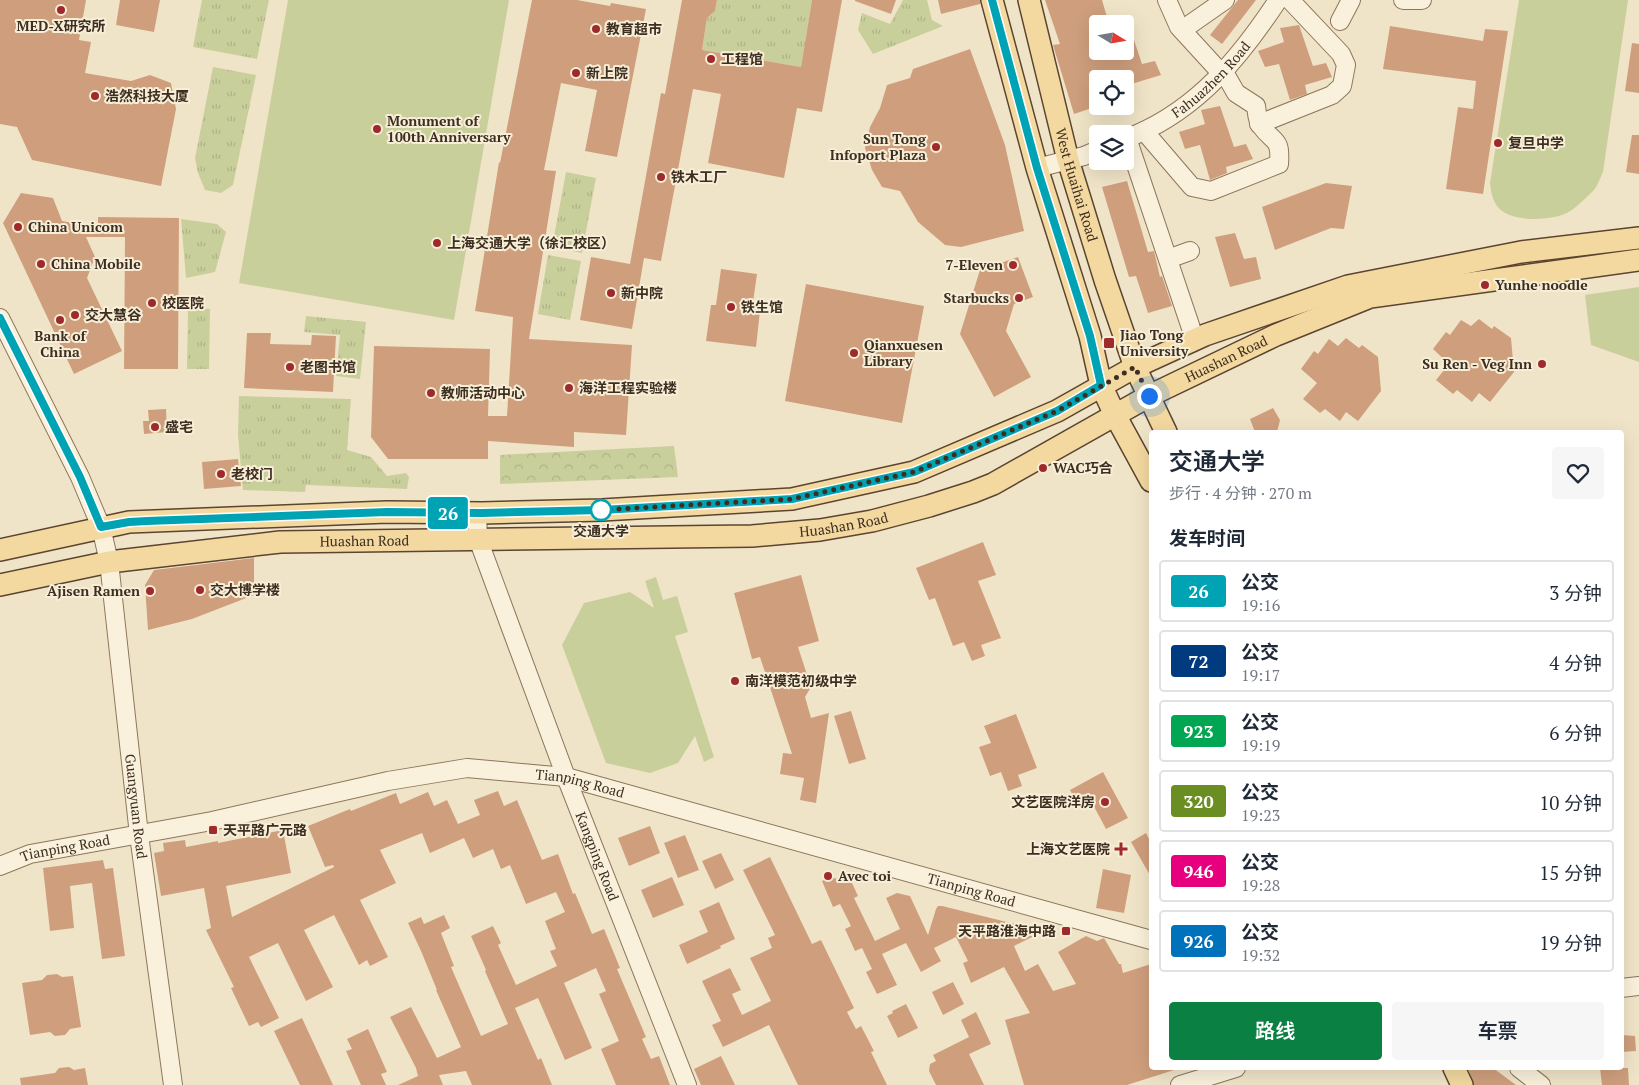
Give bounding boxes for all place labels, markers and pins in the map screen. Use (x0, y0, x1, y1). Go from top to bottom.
marker: MED-X研究所 (55, 4, 67, 16)
place label: MED-X研究所 (16, 16, 106, 35)
place label: 教育超市 (606, 19, 662, 38)
marker: 教育超市 (590, 23, 602, 35)
place label: 工程馆 (721, 49, 763, 68)
marker: 工程馆 (705, 53, 717, 65)
place label: 新上院 (586, 63, 628, 82)
marker: 新上院 (570, 67, 582, 79)
place label: 浩然科技大厦 (105, 86, 189, 105)
marker: 浩然科技大厦 (89, 90, 101, 102)
place label: Monument of 100th Anniversary (387, 111, 511, 146)
marker: Monument of 100th Anniversary (371, 123, 383, 135)
place label: Sun Tong Infoport Plaza (830, 129, 927, 164)
place label: 复旦中学 (1508, 133, 1564, 152)
marker: 复旦中学 (1492, 137, 1504, 149)
marker: Sun Tong Infoport Plaza (930, 141, 942, 153)
place label: 铁木工厂 (671, 167, 727, 186)
marker: 铁木工厂 (655, 171, 667, 183)
place label: China Unicom (28, 217, 123, 236)
marker: China Unicom (12, 221, 24, 233)
place label: 上海交通大学（徐汇校区） (447, 233, 615, 252)
marker: 上海交通大学（徐汇校区） (431, 237, 443, 249)
place label: China Mobile (51, 254, 141, 273)
place label: 7-Eleven (945, 255, 1003, 274)
marker: China Mobile (35, 258, 47, 270)
marker: 7-Eleven (1007, 259, 1019, 271)
place label: Yunhe noodle (1495, 275, 1588, 294)
marker: Yunhe noodle (1479, 279, 1491, 291)
place label: 新中院 (621, 283, 663, 302)
marker: 新中院 (605, 287, 617, 299)
place label: Starbucks (944, 288, 1009, 307)
marker: Starbucks (1013, 292, 1025, 304)
place label: 校医院 (162, 293, 204, 312)
marker: 校医院 (146, 297, 158, 309)
place label: 铁生馆 (741, 297, 783, 316)
marker: 铁生馆 (725, 301, 737, 313)
place label: 交大慧谷 (85, 305, 142, 324)
marker: 交大慧谷 (69, 309, 81, 321)
marker: Bank of China (54, 314, 66, 326)
place label: Jiao Tong University (1120, 325, 1189, 360)
place label: Bank of China (34, 326, 87, 361)
place label: Qianxuesen Library (864, 335, 943, 370)
marker: Jiao Tong University (1102, 336, 1116, 350)
marker: Qianxuesen Library (848, 347, 860, 359)
place label: Su Ren - Veg Inn (1422, 354, 1532, 373)
place label: 老图书馆 (300, 357, 356, 376)
marker: Su Ren - Veg Inn (1536, 358, 1548, 370)
marker: 老图书馆 (284, 361, 296, 373)
place label: 海洋工程实验楼 (579, 378, 677, 397)
marker: 海洋工程实验楼 (563, 382, 575, 394)
place label: 教师活动中心 (441, 383, 525, 402)
marker: 教师活动中心 (425, 387, 437, 399)
place label: 盛宅 (165, 417, 193, 436)
marker: 盛宅 (149, 421, 161, 433)
place label: WAC巧合 (1053, 458, 1113, 477)
marker: WAC巧合 (1037, 462, 1049, 474)
place label: 老校门 (231, 464, 273, 483)
marker: 老校门 (215, 468, 227, 480)
marker: 交通大学 (590, 499, 612, 521)
place label: 交通大学 (573, 521, 629, 540)
place label: 交大博学楼 (210, 580, 280, 599)
place label: Ajisen Ramen (47, 581, 140, 600)
marker: 交大博学楼 (194, 584, 206, 596)
marker: Ajisen Ramen (144, 585, 156, 597)
place label: 南洋模范初级中学 (745, 671, 857, 690)
marker: 南洋模范初级中学 (729, 675, 741, 687)
place label: 文艺医院洋房 (1011, 792, 1095, 811)
marker: 文艺医院洋房 (1099, 796, 1111, 808)
place label: 天平路广元路 (223, 820, 307, 839)
marker: 天平路广元路 (207, 824, 219, 836)
place label: 上海文艺医院 (1026, 839, 1110, 858)
marker: 上海文艺医院 (1114, 842, 1128, 856)
place label: Avec toi (838, 866, 891, 885)
marker: Avec toi (822, 870, 834, 882)
place label: 天平路淮海中路 (958, 921, 1056, 940)
marker: 天平路淮海中路 (1060, 925, 1072, 937)

